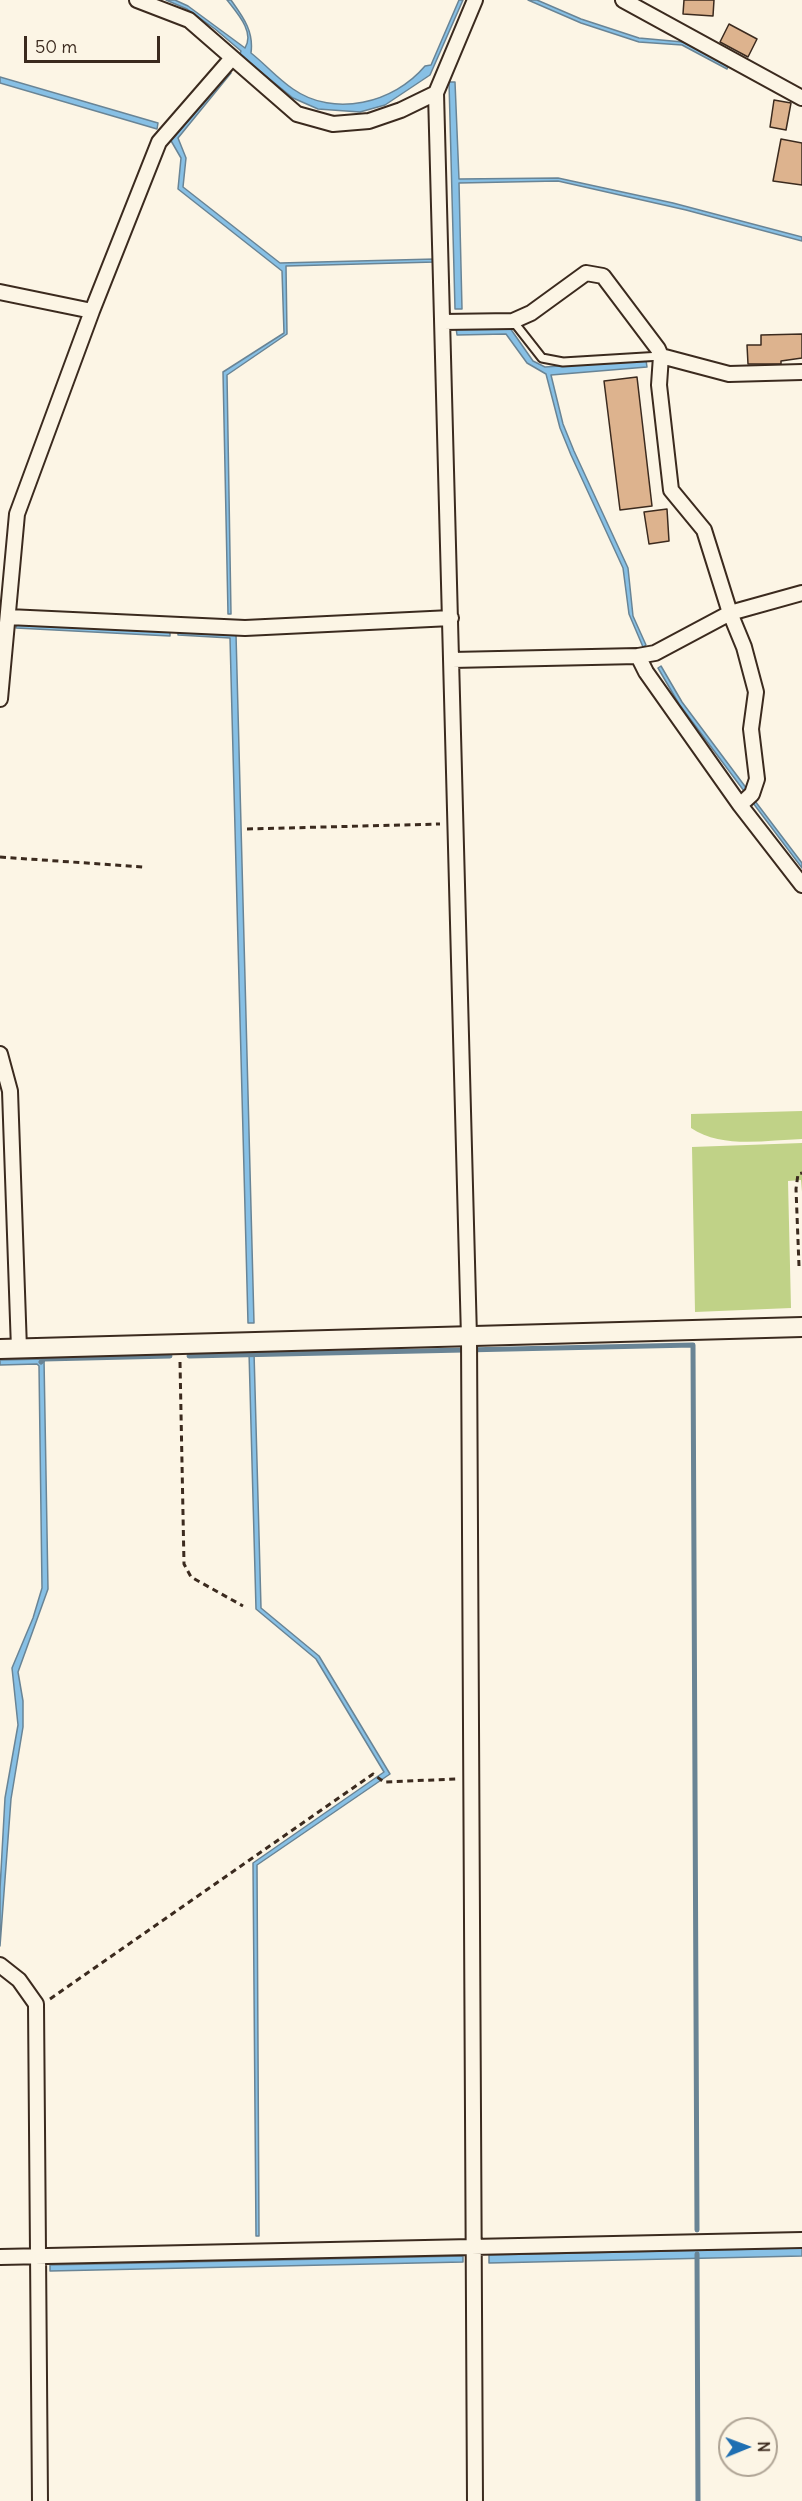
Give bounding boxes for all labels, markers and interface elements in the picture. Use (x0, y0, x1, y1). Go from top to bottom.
scale bar (27, 24, 164, 62)
text: 50 m (35, 35, 77, 58)
north arrow (718, 2417, 778, 2477)
text: N (754, 2441, 774, 2452)

